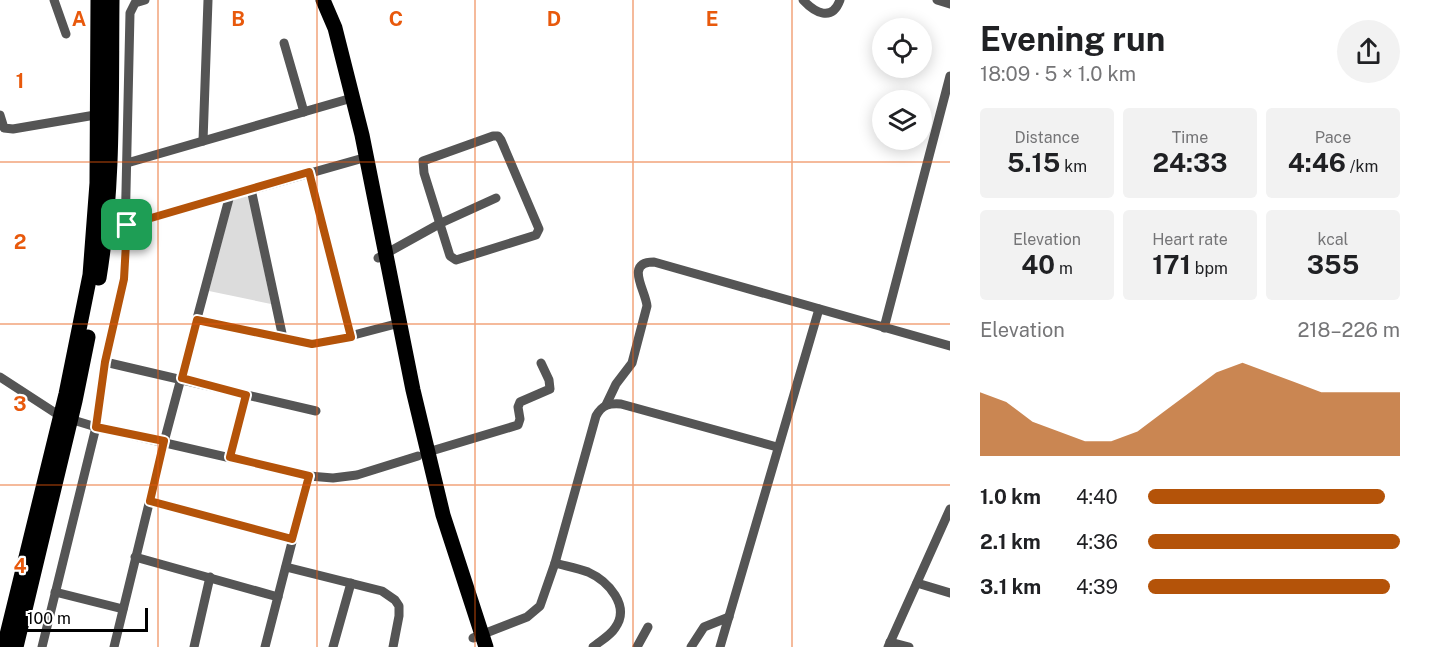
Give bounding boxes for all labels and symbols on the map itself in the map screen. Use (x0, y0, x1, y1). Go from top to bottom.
text: A (72, 7, 86, 31)
text: B (231, 7, 245, 31)
text: C (389, 7, 403, 31)
text: D (547, 7, 561, 31)
text: E (706, 7, 718, 31)
text: 1 (16, 69, 24, 93)
pin (101, 199, 152, 250)
text: 2 (14, 230, 26, 254)
text: 3 (13, 392, 27, 416)
text: 4 (13, 554, 27, 578)
scale bar (18, 605, 148, 632)

